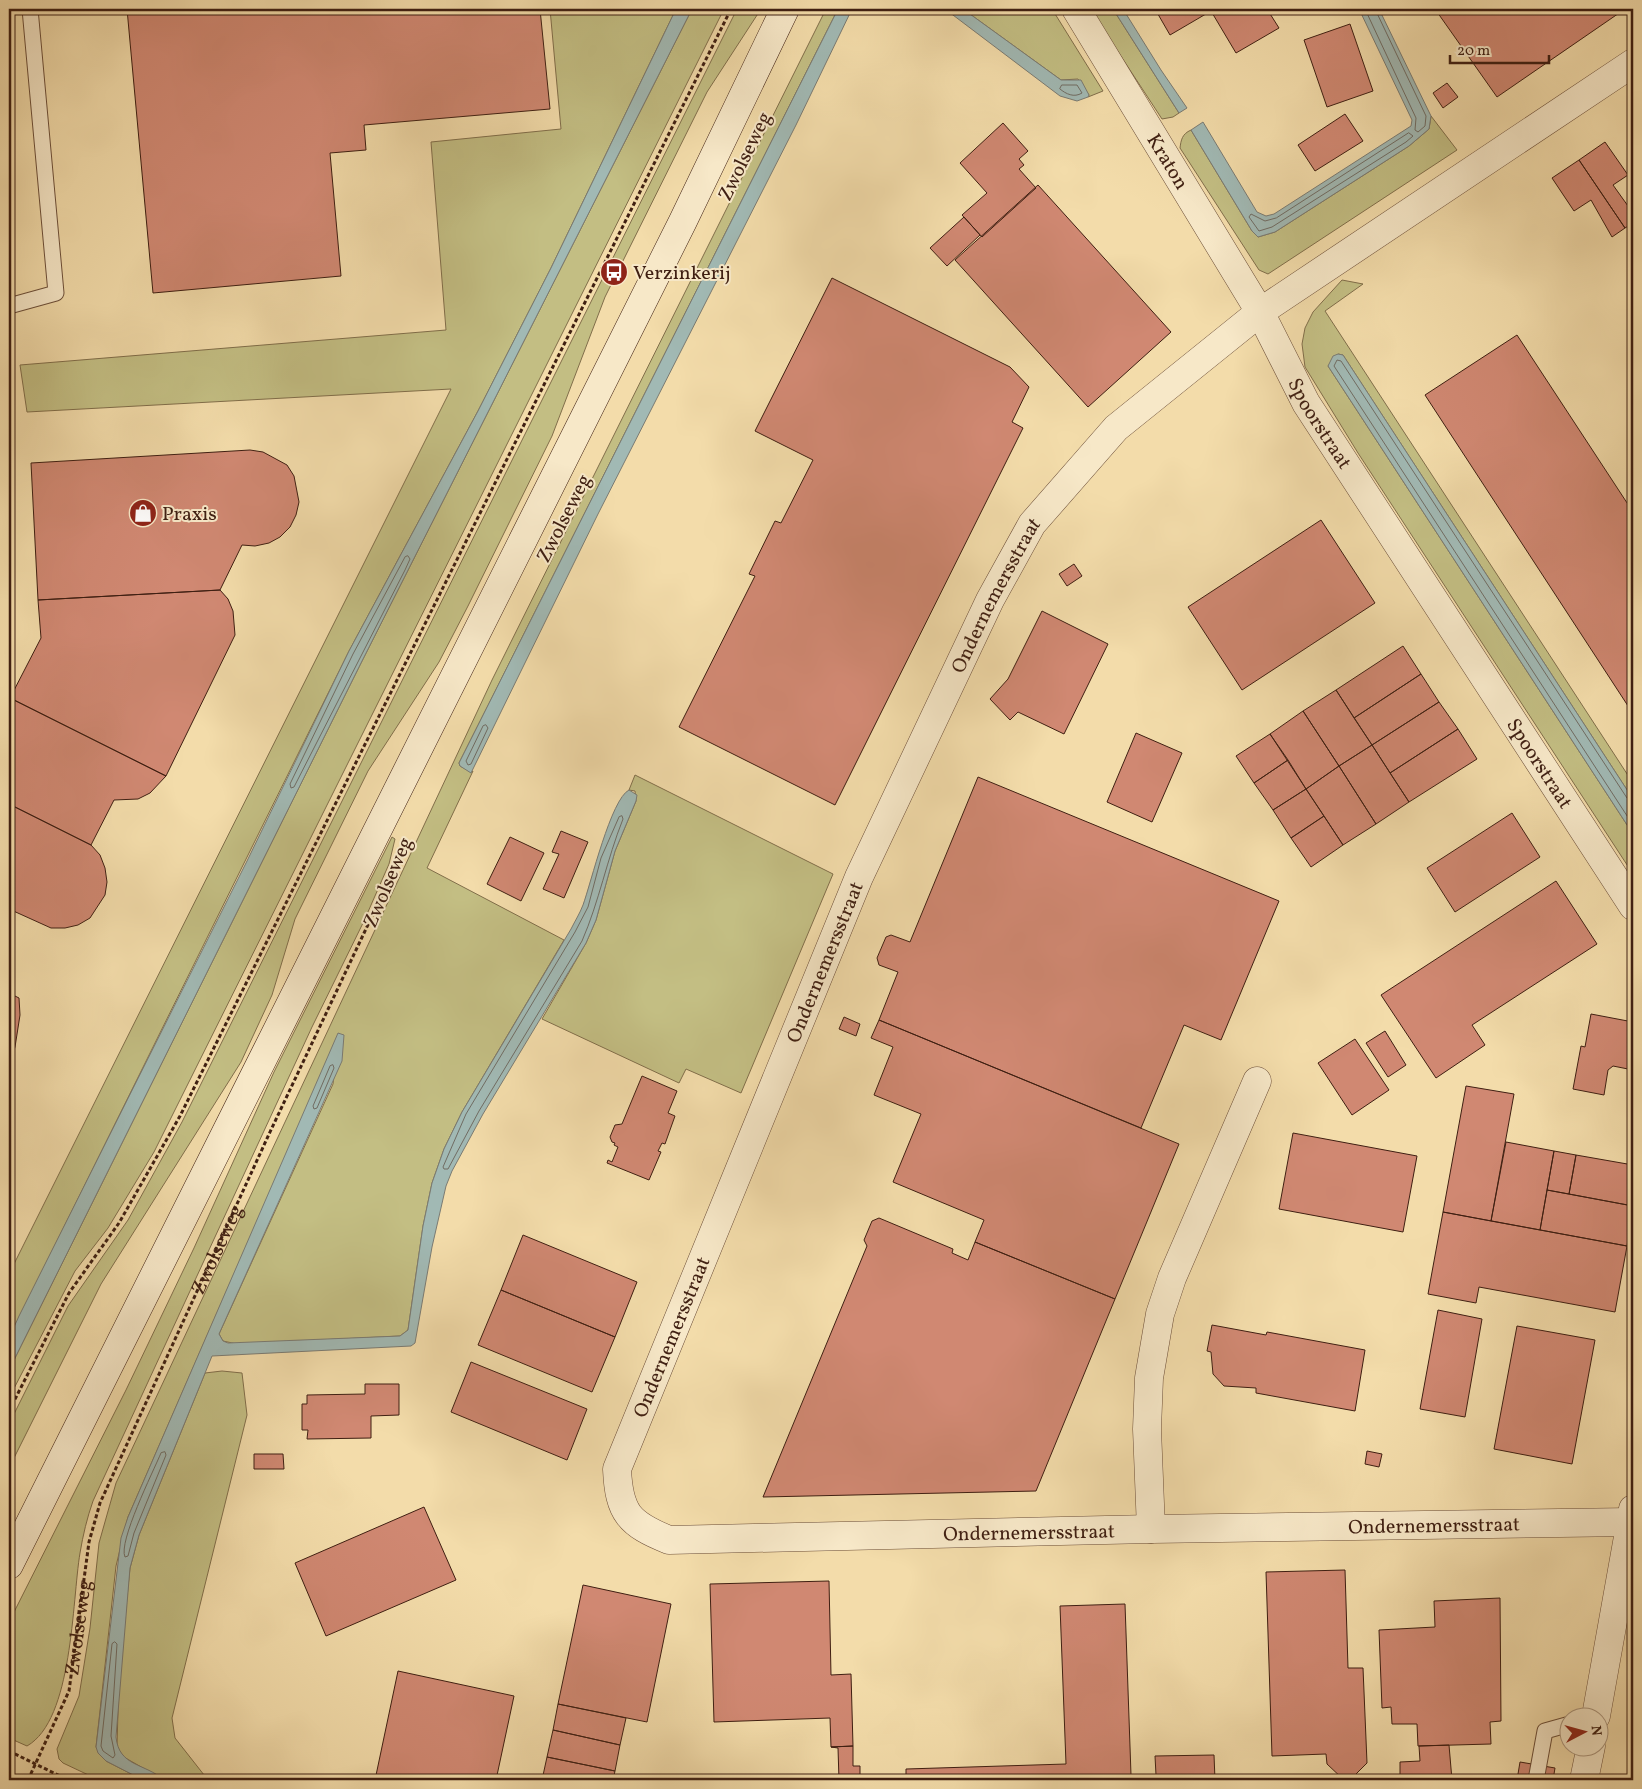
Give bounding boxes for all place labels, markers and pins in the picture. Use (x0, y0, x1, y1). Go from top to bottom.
bus stop icon: Verzinkerij (599, 257, 629, 287)
place label: Verzinkerij (633, 260, 731, 288)
shop icon: Praxis (128, 498, 158, 528)
place label: Praxis (162, 501, 217, 529)

